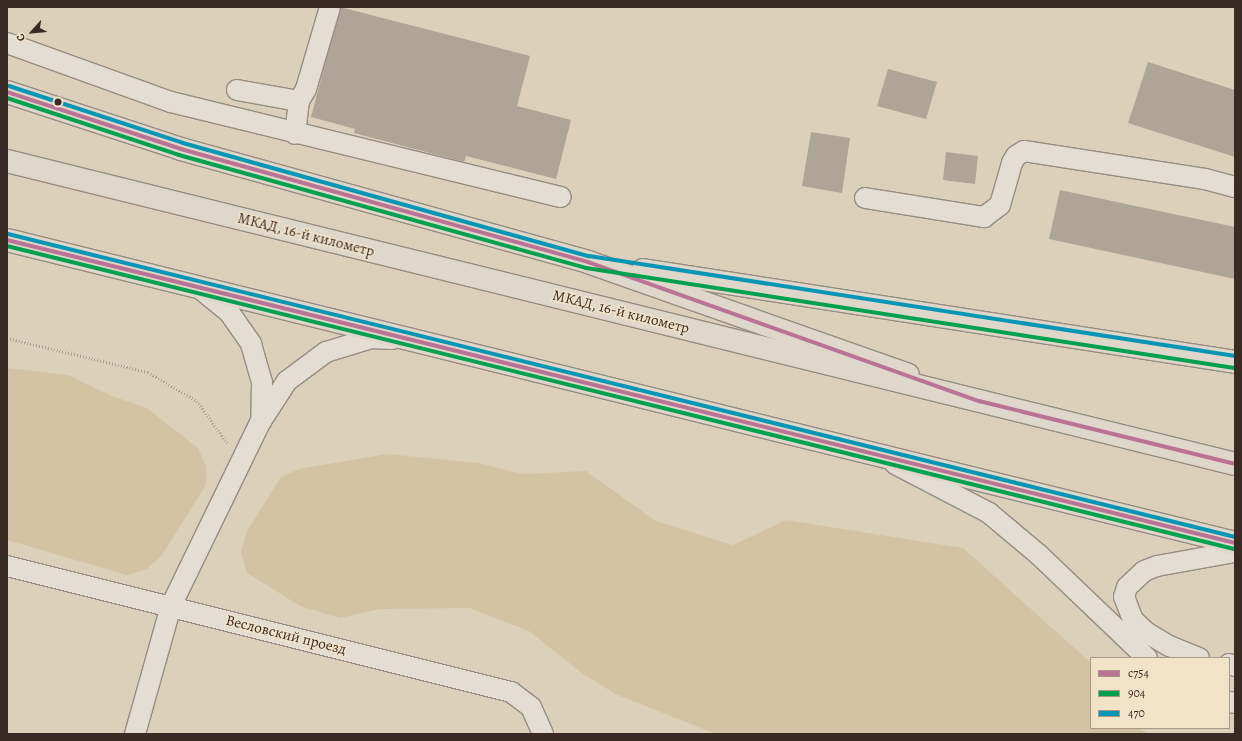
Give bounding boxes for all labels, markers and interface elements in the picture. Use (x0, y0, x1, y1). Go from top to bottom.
north arrow (12, 12, 52, 52)
text: С (13, 31, 29, 44)
unlabelled marker (53, 97, 63, 107)
street label: МКАД, 16-й километр (236, 209, 376, 261)
street label: МКАД, 16-й километр (551, 286, 691, 338)
street label: Весловский проезд (224, 611, 348, 659)
legend (1090, 657, 1230, 729)
text: с754 (1128, 665, 1149, 681)
text: 904 (1128, 685, 1145, 701)
text: 470 (1128, 705, 1145, 721)

